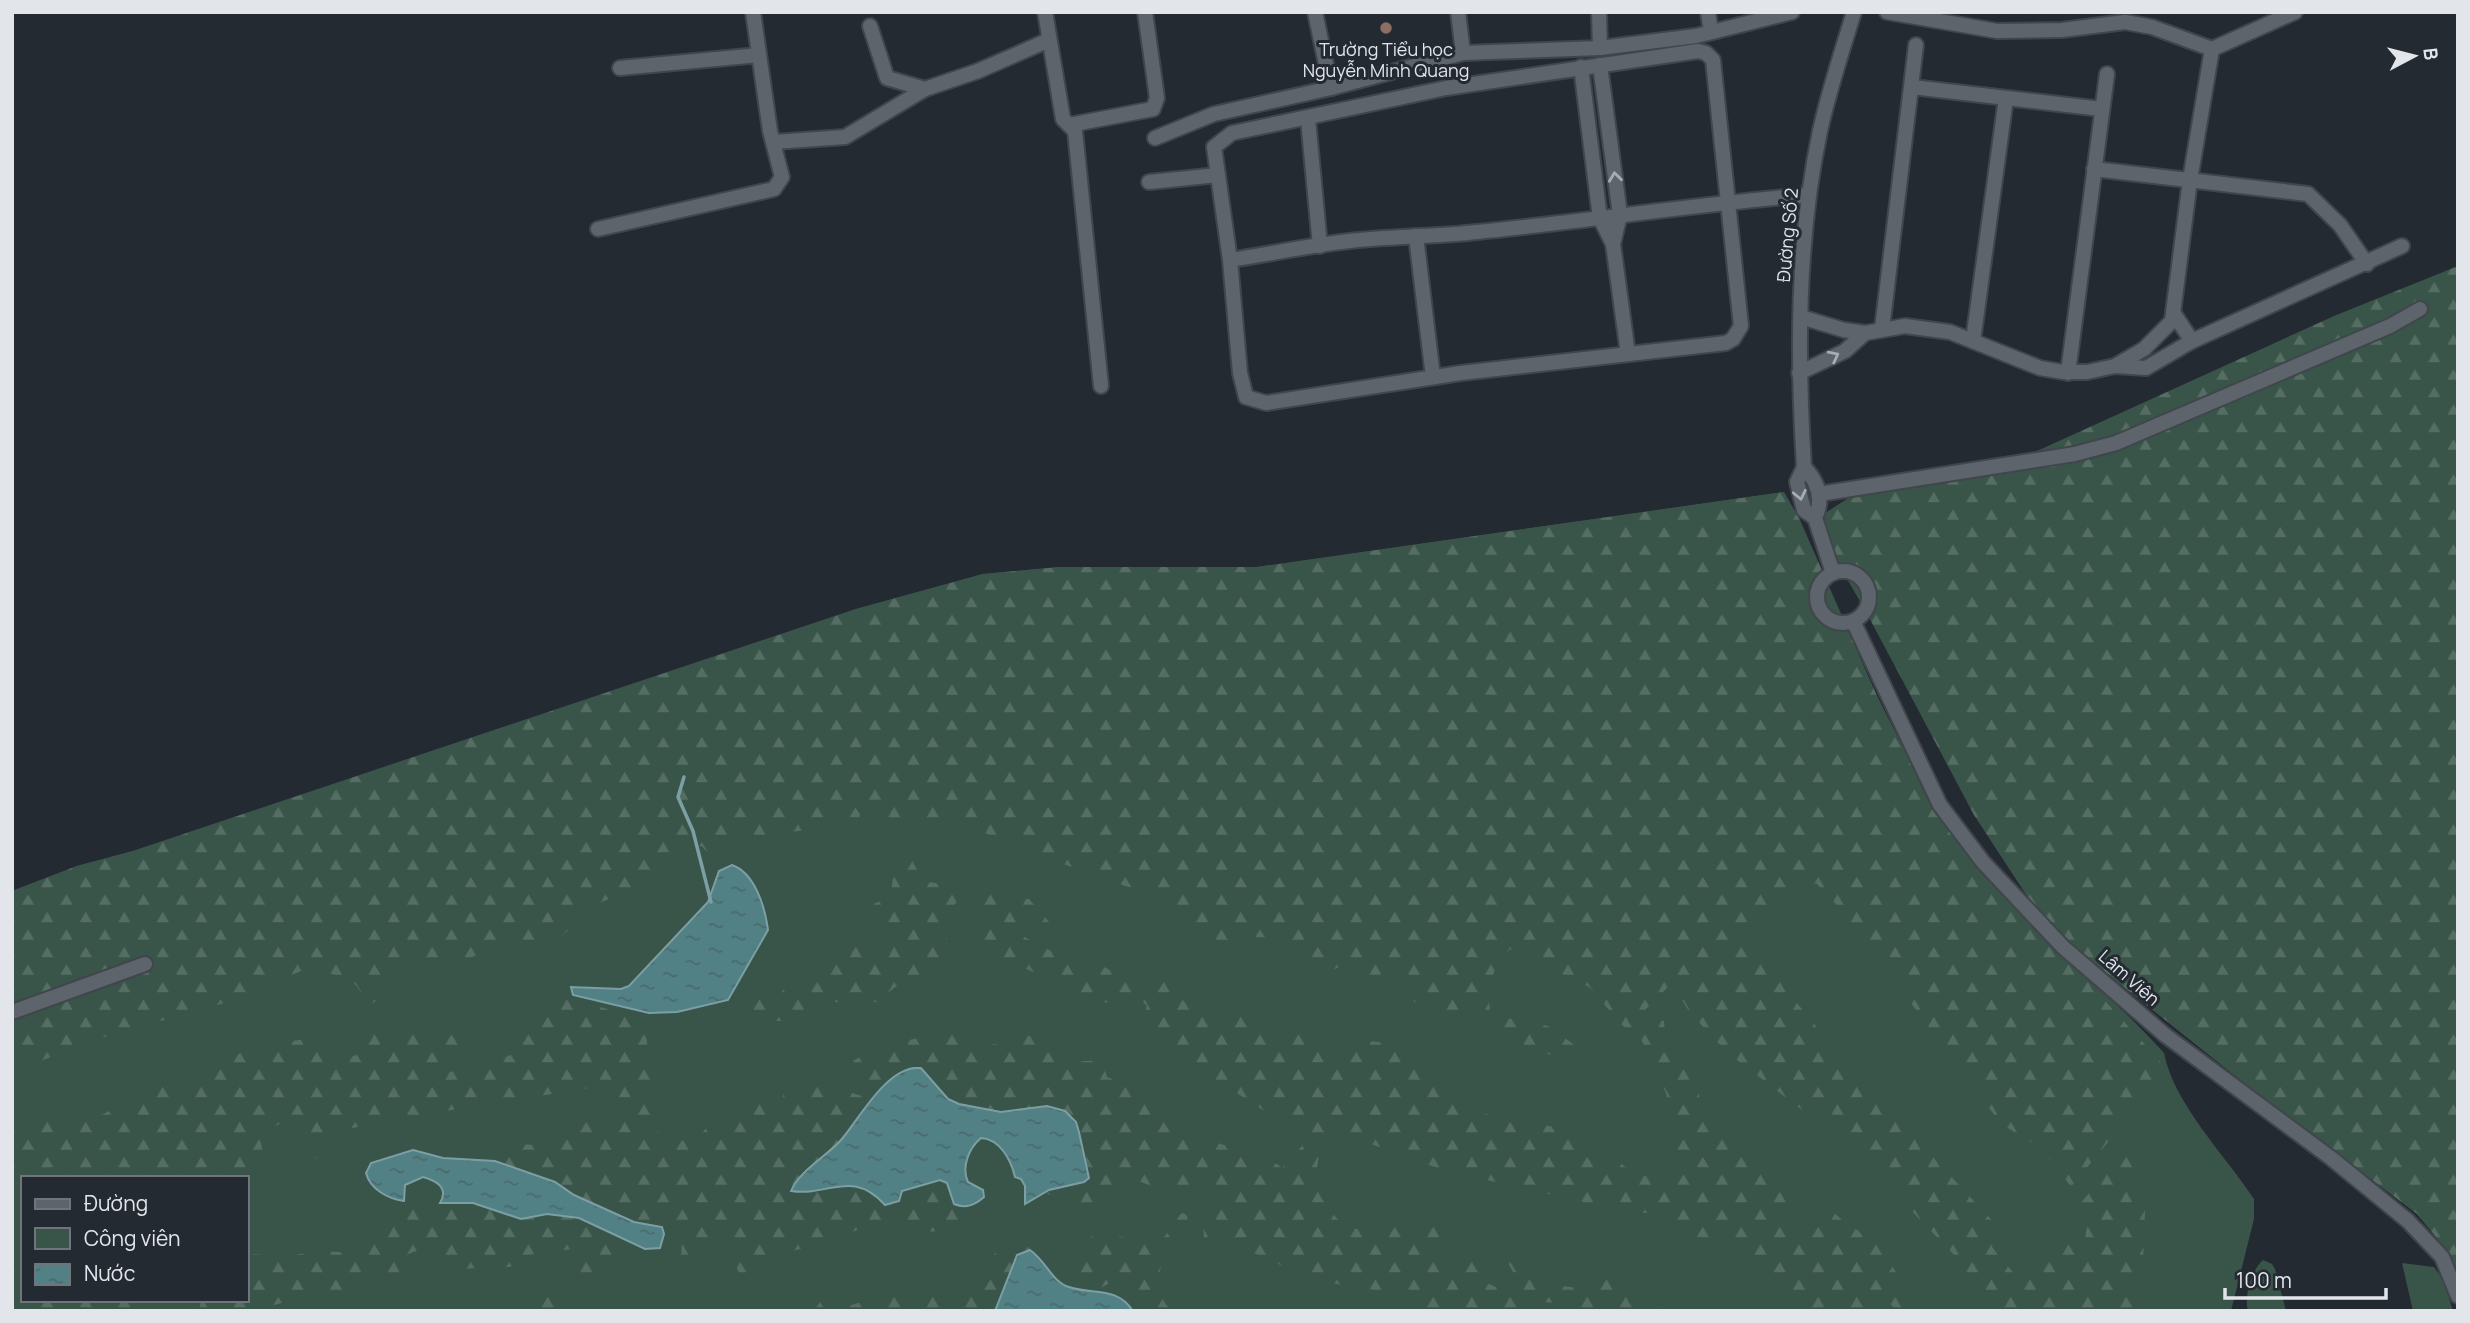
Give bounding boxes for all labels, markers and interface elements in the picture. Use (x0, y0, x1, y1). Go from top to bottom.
marker: Trường Tiểu học Nguyễn Minh Quang (1378, 20, 1394, 36)
north arrow (2379, 21, 2449, 91)
place label: Trường Tiểu học Nguyễn Minh Quang (1303, 37, 1469, 82)
text: B (2417, 46, 2445, 61)
one-way arrow (1607, 171, 1622, 182)
street label: Đường Số 2 (1771, 187, 1803, 283)
one-way arrow (1827, 351, 1840, 365)
one-way arrow (1791, 489, 1806, 501)
street label: Lâm Viên (2094, 944, 2165, 1010)
legend (21, 1176, 248, 1302)
text: Đường (84, 1189, 148, 1217)
text: Công viên (84, 1224, 181, 1252)
scale bar (2225, 1256, 2386, 1300)
text: Nước (84, 1259, 135, 1287)
text: 100 m (2236, 1266, 2292, 1294)

